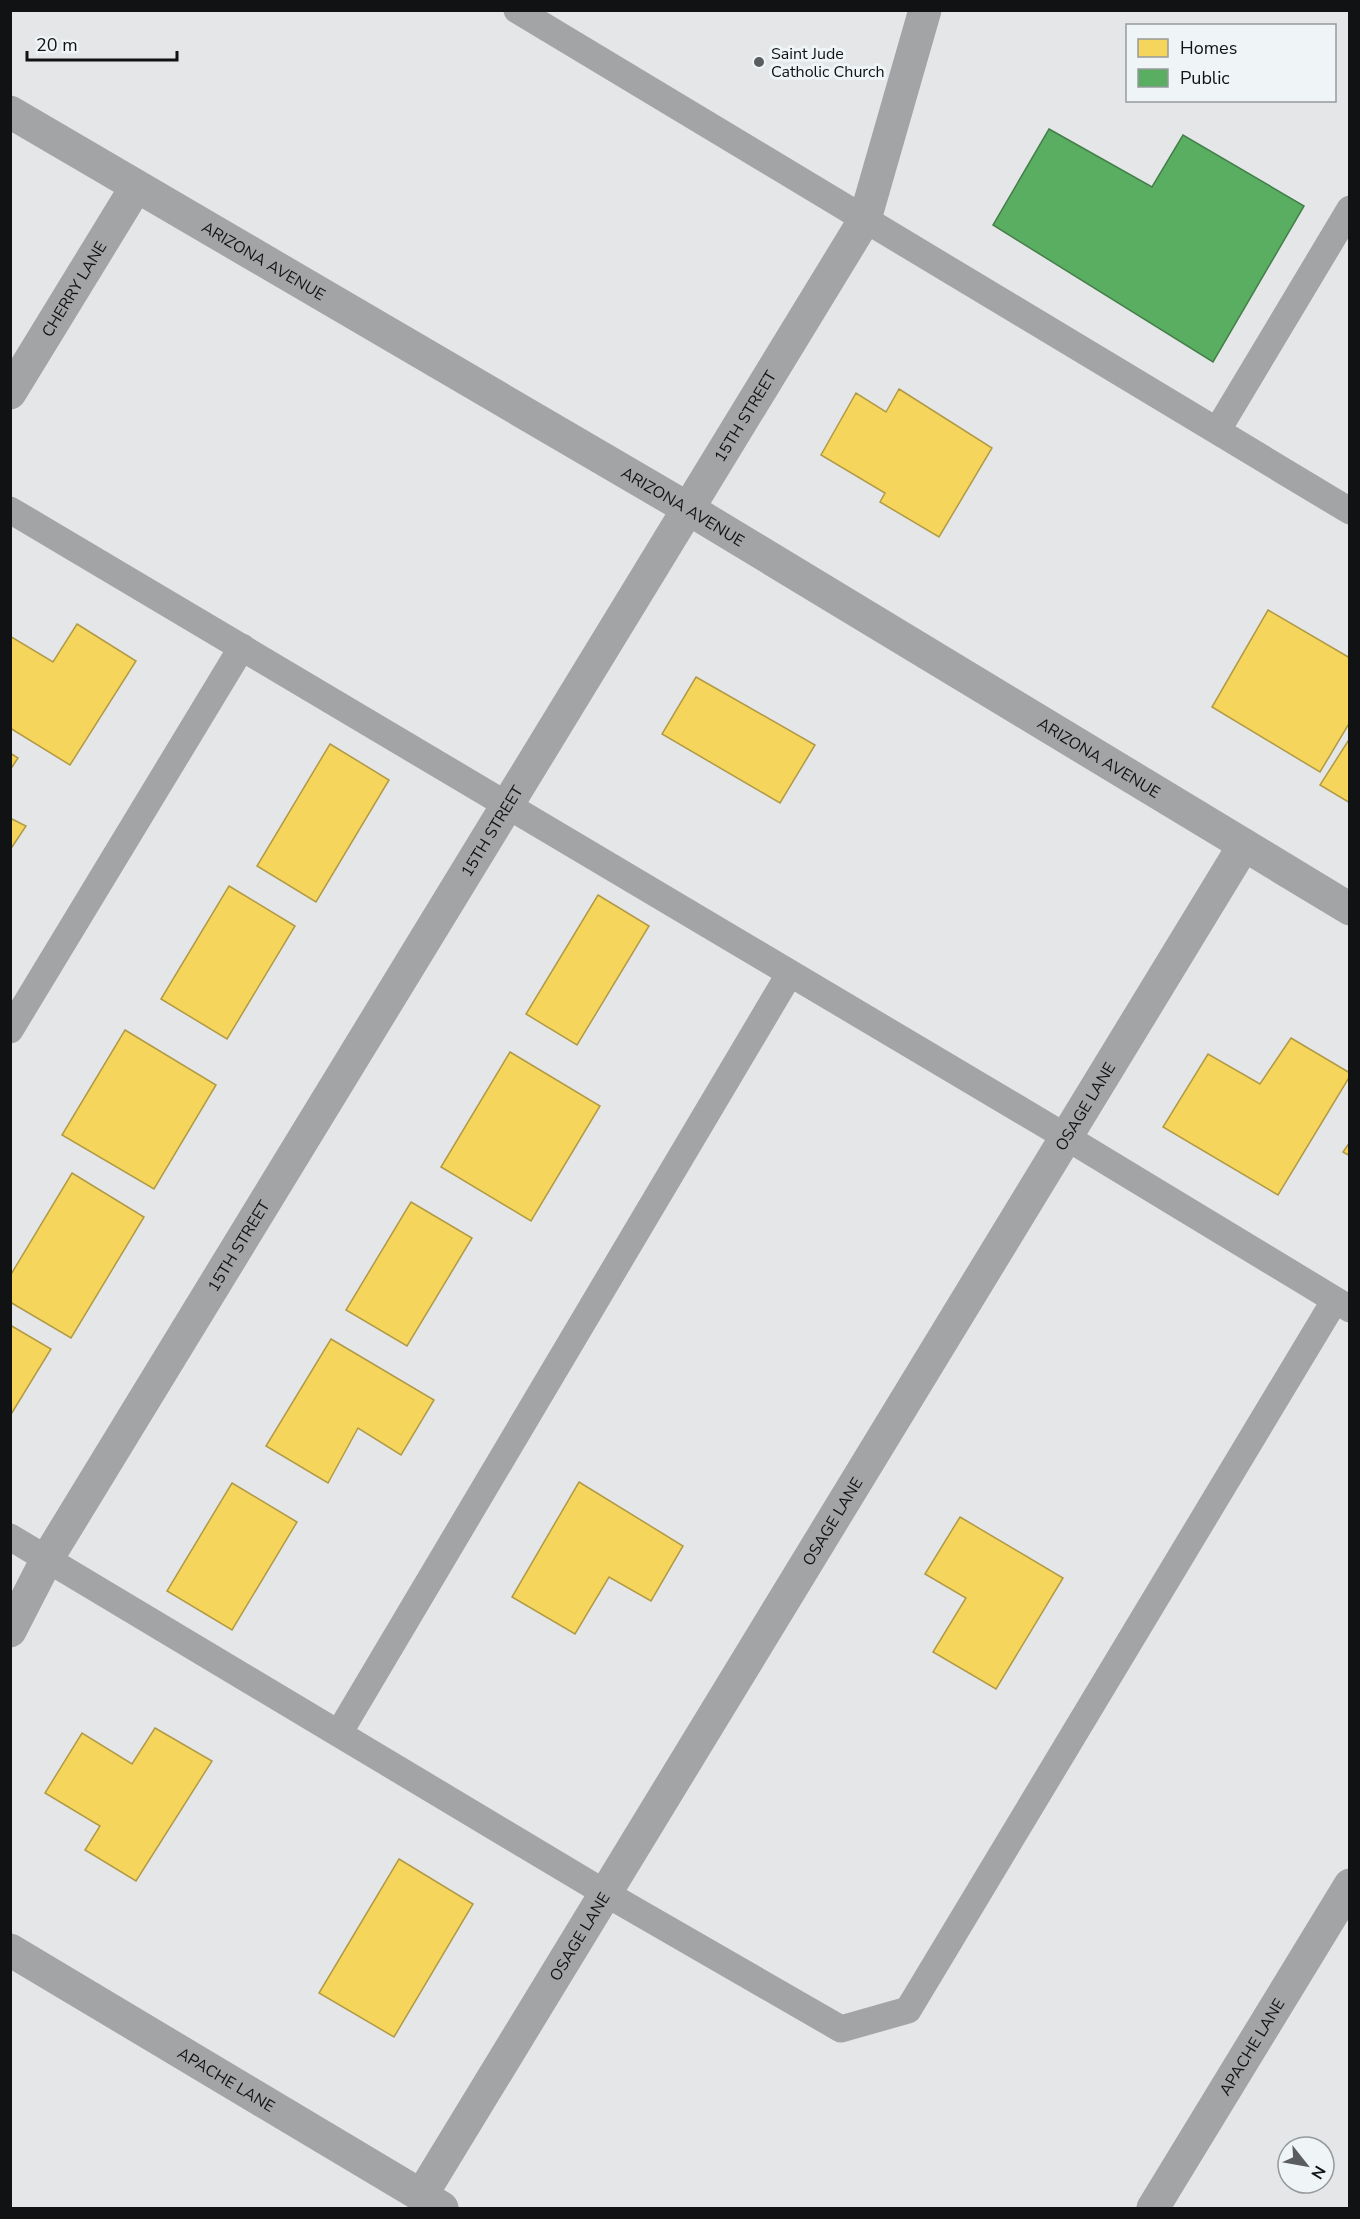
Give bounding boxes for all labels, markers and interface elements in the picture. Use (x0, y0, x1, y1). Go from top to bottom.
scale bar (27, 24, 177, 62)
legend (1126, 24, 1336, 102)
text: 20 m (36, 33, 78, 57)
text: Homes (1180, 36, 1237, 60)
place label: Saint Jude Catholic Church (771, 43, 885, 83)
marker: Saint Jude Catholic Church (752, 55, 766, 69)
text: Public (1180, 66, 1230, 90)
street label: ARIZONA AVENUE (197, 217, 329, 306)
street label: CHERRY LANE (37, 237, 112, 341)
street label: 15TH STREET (709, 367, 782, 466)
street label: ARIZONA AVENUE (617, 462, 748, 552)
street label: ARIZONA AVENUE (1033, 713, 1164, 804)
street label: 15TH STREET (456, 781, 529, 881)
street label: OSAGE LANE (1050, 1058, 1121, 1155)
street label: 15TH STREET (203, 1196, 276, 1296)
street label: OSAGE LANE (797, 1473, 868, 1570)
street label: OSAGE LANE (545, 1889, 615, 1985)
street label: APACHE LANE (1214, 1995, 1290, 2100)
street label: APACHE LANE (173, 2042, 279, 2118)
north arrow (1276, 2135, 1336, 2195)
text: N (1305, 2161, 1331, 2183)

